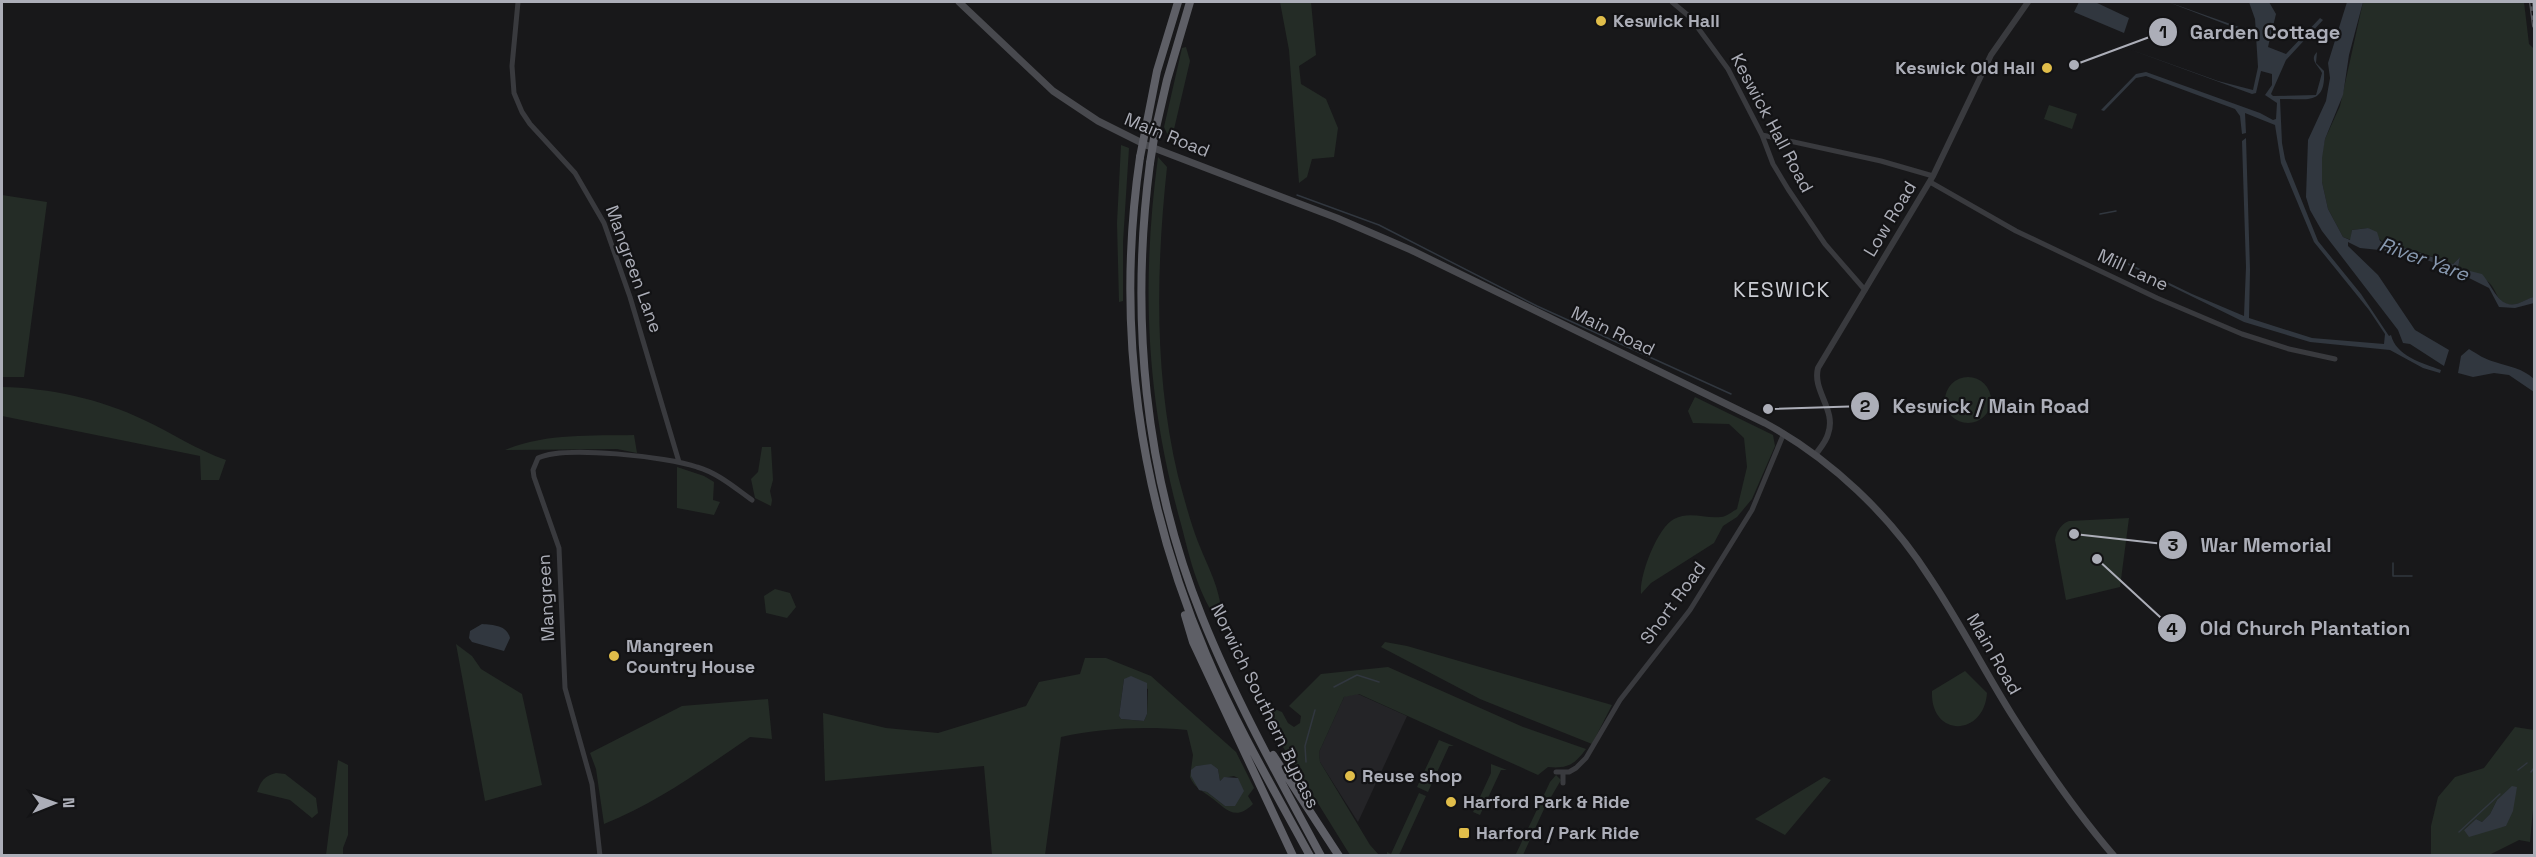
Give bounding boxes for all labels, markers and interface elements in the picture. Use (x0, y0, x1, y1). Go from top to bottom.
place label: Keswick Hall (1613, 9, 1720, 32)
callout: Garden Cottage (2148, 13, 2352, 51)
marker: Keswick Hall (1594, 14, 1608, 28)
text: Garden Cottage (2190, 19, 2340, 45)
text: 1 (2159, 20, 2167, 43)
street label: Keswick Hall Road (1726, 49, 1819, 196)
place label: Keswick Old Hall (1895, 56, 2035, 79)
marker: Keswick Old Hall (2040, 61, 2054, 75)
street label: Main Road (1121, 107, 1213, 162)
street label: Low Road (1858, 177, 1921, 261)
street label: Mangreen Lane (601, 202, 668, 336)
water label: River Yare (2376, 231, 2473, 288)
street label: Mill Lane (2094, 243, 2172, 296)
district label: KESWICK (1733, 276, 1831, 303)
street label: Main Road (1568, 300, 1659, 361)
callout: Keswick / Main Road (1850, 387, 2101, 425)
text: Keswick / Main Road (1892, 393, 2090, 419)
text: 2 (1860, 394, 1871, 417)
callout: War Memorial (2158, 526, 2343, 564)
text: War Memorial (2200, 532, 2332, 558)
text: 3 (2168, 533, 2179, 556)
street label: Mangreen (532, 554, 559, 642)
street label: Short Road (1635, 557, 1710, 649)
street label: Norwich Southern Bypass (1206, 600, 1325, 812)
street label: Main Road (1962, 609, 2027, 699)
callout: Old Church Plantation (2157, 609, 2422, 647)
text: Old Church Plantation (2200, 615, 2410, 641)
text: 4 (2166, 617, 2178, 640)
place label: Mangreen Country House (626, 634, 755, 678)
marker: Mangreen Country House (607, 649, 621, 663)
place label: Reuse shop (1362, 764, 1462, 787)
marker: Reuse shop (1343, 769, 1357, 783)
north arrow (24, 773, 84, 833)
place label: Harford Park & Ride (1463, 790, 1630, 813)
marker: Harford Park & Ride (1444, 795, 1458, 809)
text: N (58, 797, 79, 808)
place label: Harford / Park Ride (1476, 821, 1639, 844)
marker: Harford / Park Ride (1457, 826, 1471, 840)

